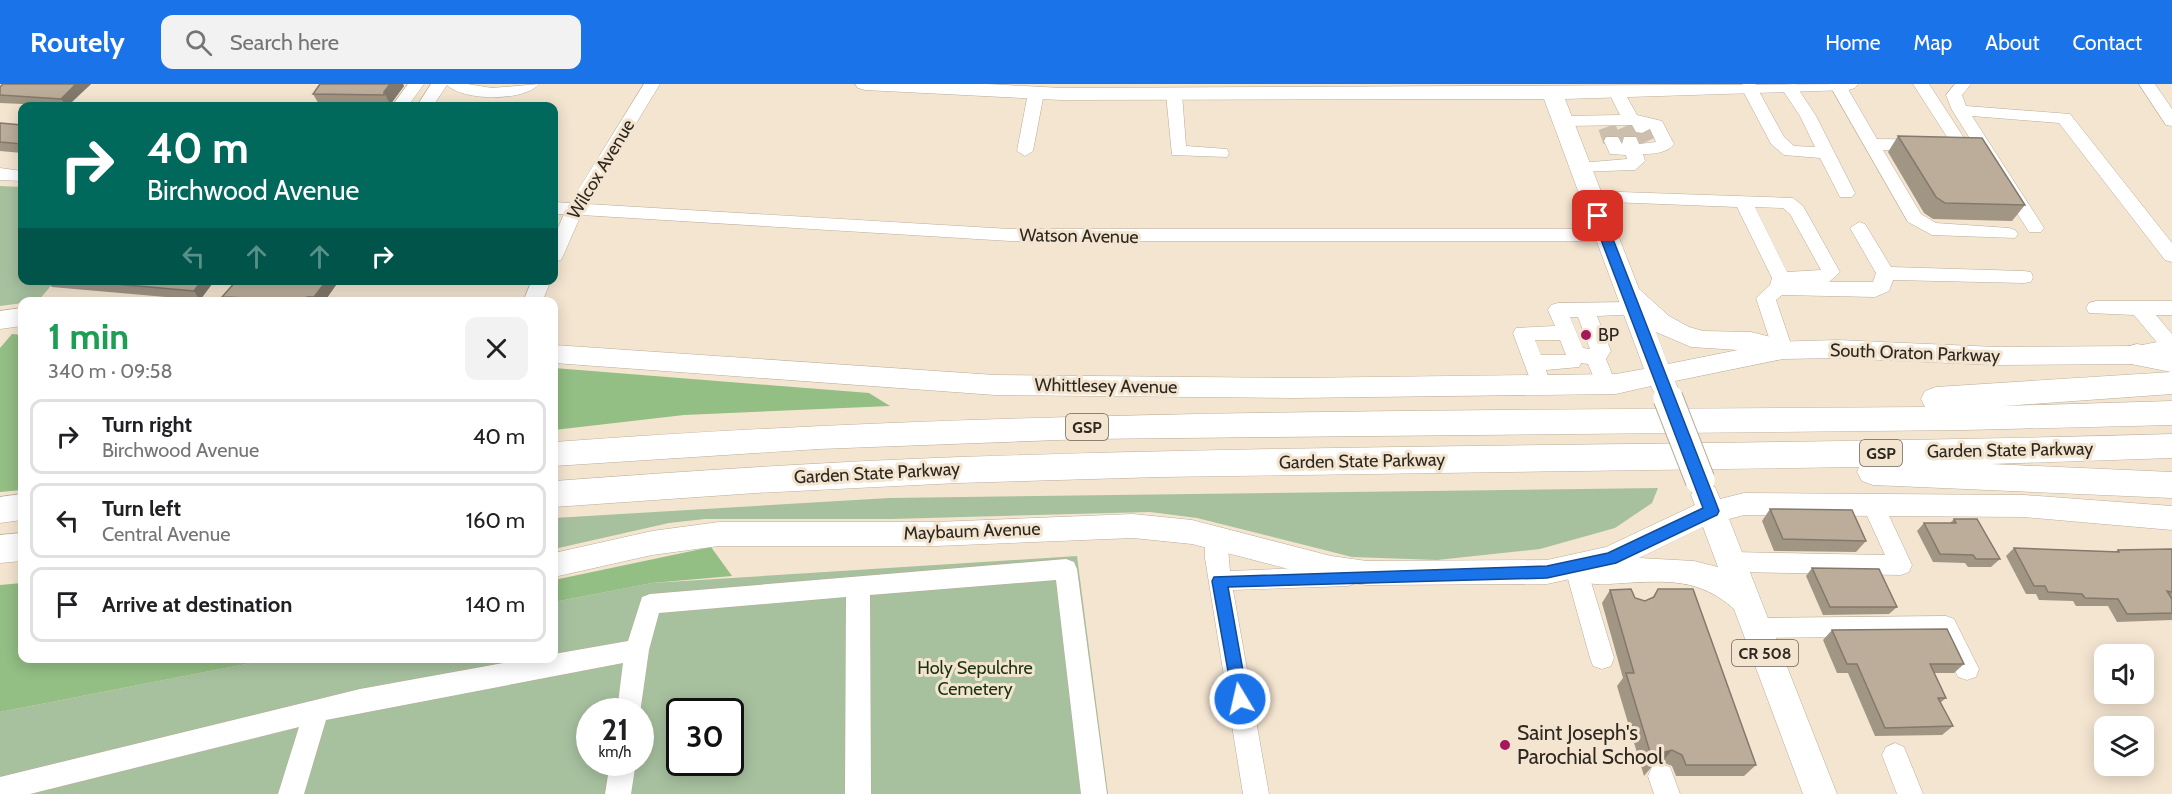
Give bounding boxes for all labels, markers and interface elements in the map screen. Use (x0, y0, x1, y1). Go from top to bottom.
search box (161, 15, 581, 69)
text: Routely (30, 25, 125, 59)
icon: search (182, 26, 215, 59)
text: Search here (230, 29, 339, 56)
text: Home (1825, 30, 1881, 55)
text: Map (1914, 30, 1952, 55)
text: About (1985, 30, 2039, 55)
text: Contact (2072, 30, 2142, 55)
street label: Wilcox Avenue (563, 115, 639, 223)
text: 40 m (147, 122, 249, 174)
icon: right (48, 126, 126, 204)
text: Birchwood Avenue (147, 174, 359, 207)
pin (1572, 190, 1623, 241)
icon: arrive (1581, 199, 1614, 232)
street label: Watson Avenue (1019, 224, 1139, 248)
icon: left (177, 240, 210, 273)
icon: ahead (240, 240, 273, 273)
icon: ahead (303, 240, 336, 273)
icon: right (366, 240, 399, 273)
text: 1 min (48, 314, 129, 358)
button: close (465, 317, 528, 380)
place label: BP (1598, 324, 1619, 346)
marker: BP (1579, 328, 1593, 342)
street label: South Oraton Parkway (1830, 339, 2000, 367)
text: 340 m · 09:58 (48, 359, 173, 383)
street label: Whittlesey Avenue (1034, 374, 1178, 398)
text: Turn right (102, 411, 192, 438)
road number: GSP (1066, 414, 1108, 440)
icon: right (51, 420, 84, 453)
text: 40 m (473, 423, 525, 450)
text: Birchwood Avenue (102, 438, 259, 462)
street label: Garden State Parkway (1927, 438, 2093, 462)
road number: GSP (1860, 440, 1902, 466)
street label: Garden State Parkway (1279, 449, 1445, 473)
street label: Garden State Parkway (793, 458, 961, 488)
text: Turn left (102, 495, 181, 522)
icon: left (51, 504, 84, 537)
text: 160 m (466, 507, 525, 534)
street label: Maybaum Avenue (903, 518, 1041, 544)
text: Central Avenue (102, 522, 230, 546)
icon: arrive (51, 588, 84, 621)
text: Arrive at destination (102, 591, 292, 618)
text: 140 m (466, 591, 525, 618)
road number: CR 508 (1732, 640, 1798, 666)
map controls (2094, 644, 2154, 776)
button: sound (2094, 644, 2154, 704)
park label: Holy Sepulchre Cemetery (917, 657, 1033, 700)
position arrow (1208, 667, 1272, 731)
speed limit sign: 30 (666, 698, 744, 776)
text: 21 (602, 711, 628, 748)
button: layers (2094, 716, 2154, 776)
place label: Saint Joseph's Parochial School (1517, 720, 1663, 769)
marker: Saint Joseph's Parochial School (1498, 738, 1512, 752)
text: km/h (599, 743, 631, 761)

